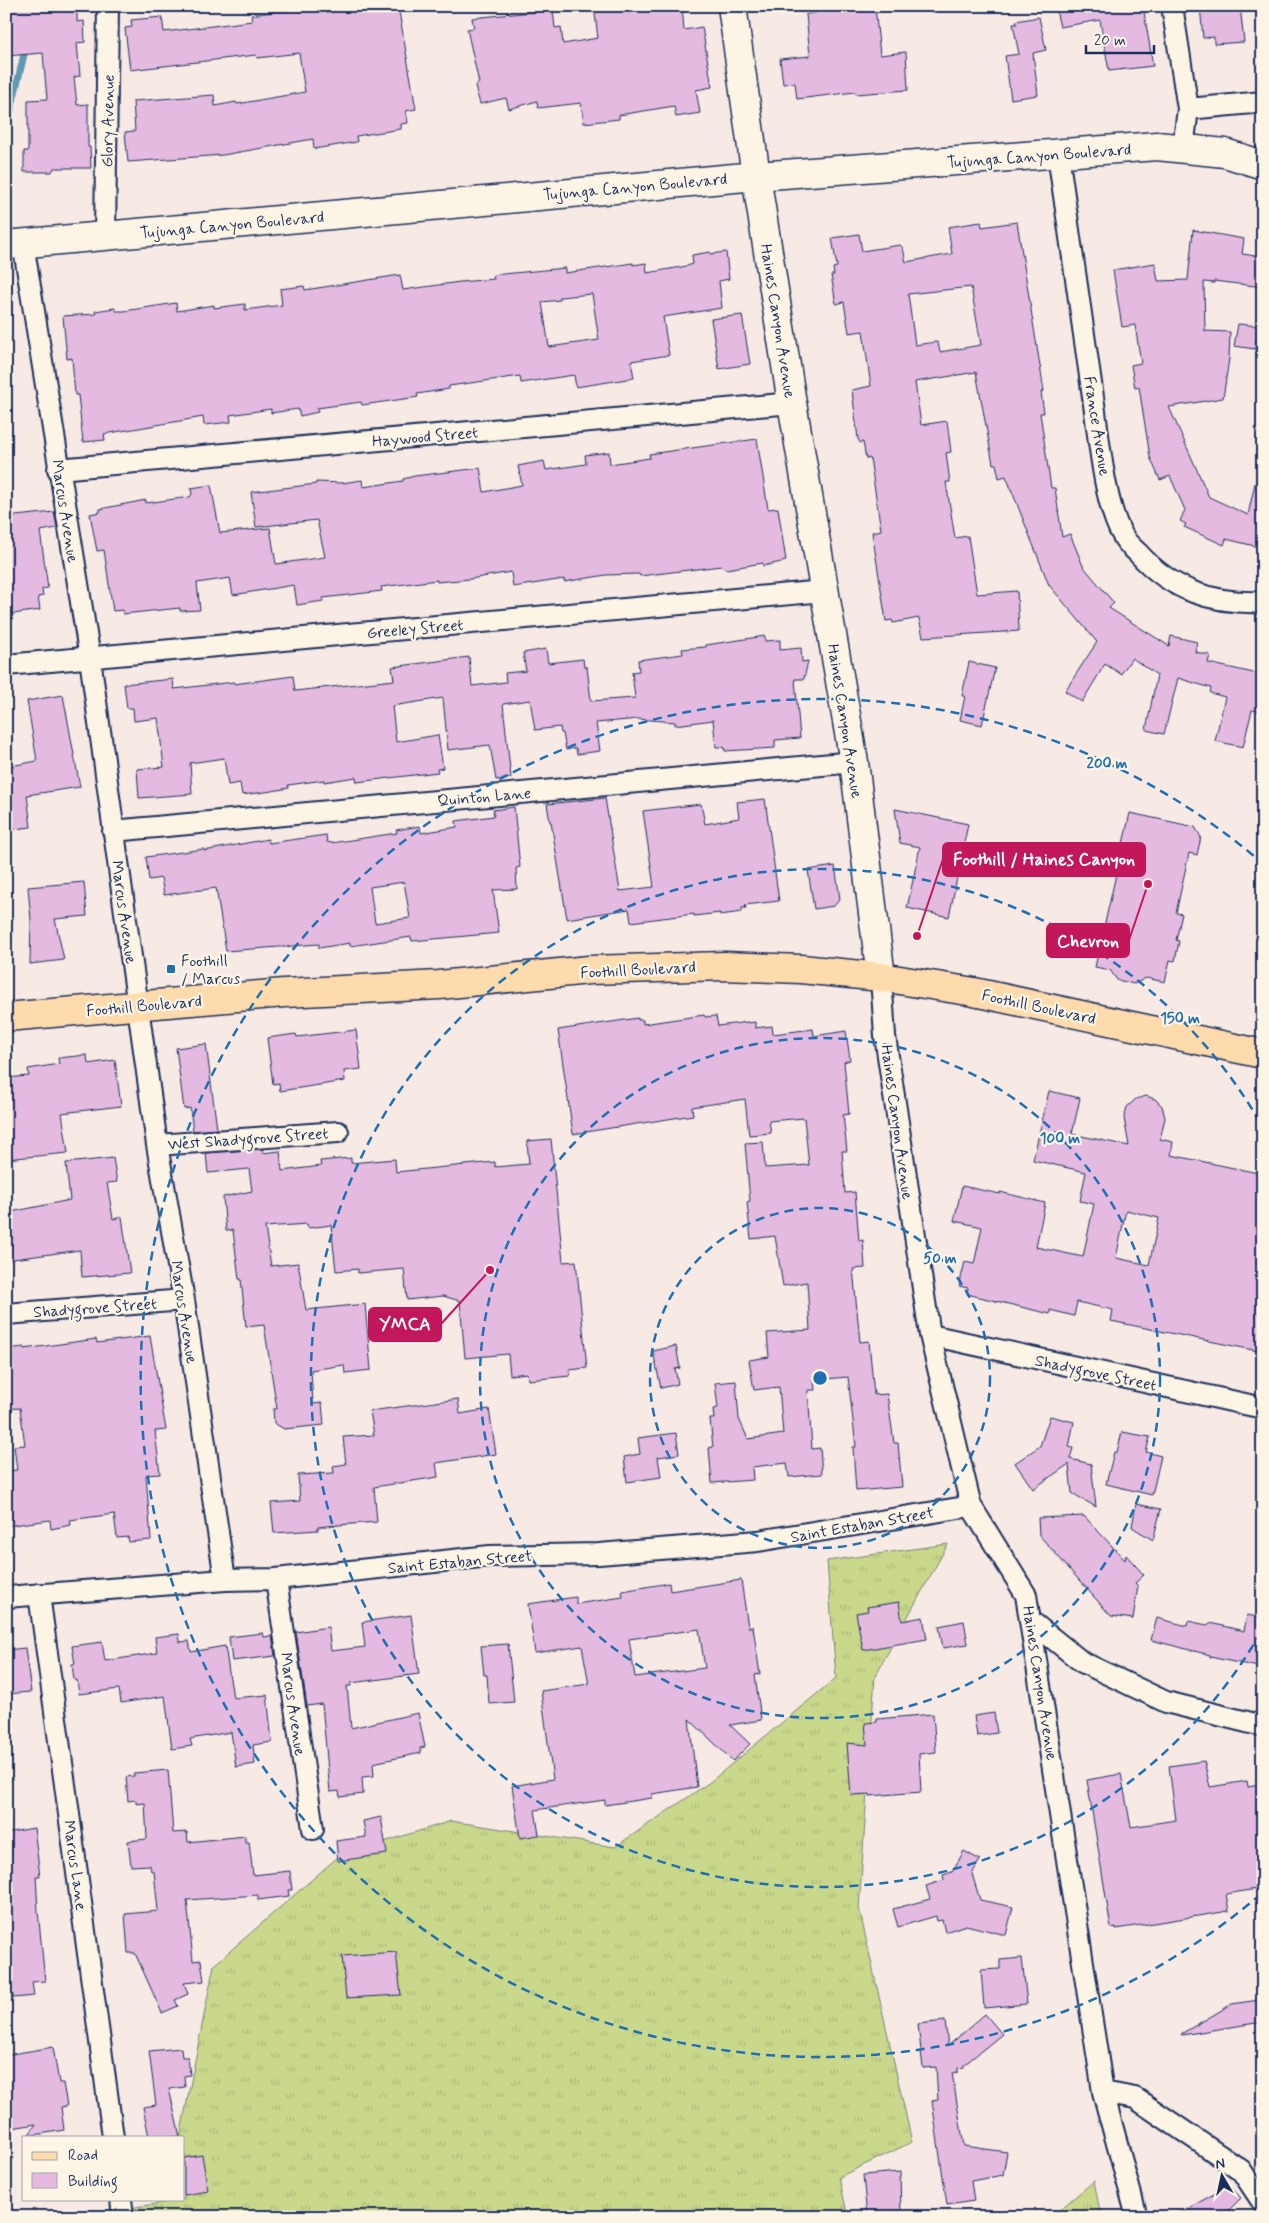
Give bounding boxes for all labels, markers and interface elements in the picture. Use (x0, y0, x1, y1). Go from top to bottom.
scale bar (1086, 22, 1154, 54)
text: 20 m (1094, 31, 1126, 51)
street label: Glory Avenue (97, 74, 120, 168)
street label: Tujunga Canyon Boulevard (946, 140, 1132, 173)
street label: Tujunga Canyon Boulevard (542, 169, 728, 206)
street label: Tujunga Canyon Boulevard (139, 207, 325, 244)
street label: Haines Canyon Avenue (755, 242, 800, 400)
street label: France Avenue (1078, 375, 1115, 478)
street label: Haywood Street (371, 422, 479, 453)
street label: Marcus Avenue (46, 458, 83, 565)
street label: Greeley Street (366, 615, 464, 644)
street label: Haines Canyon Avenue (822, 642, 867, 800)
text: 200 m (1087, 754, 1128, 774)
street label: Quinton Lane (436, 783, 532, 812)
callout: Foothill / Haines Canyon (943, 843, 1145, 876)
text: Foothill / Haines Canyon (953, 848, 1135, 872)
street label: Marcus Avenue (106, 859, 141, 966)
callout: Chevron (1047, 924, 1129, 957)
text: Chevron (1057, 930, 1119, 954)
place label: Foothill / Marcus (181, 951, 240, 990)
street label: Foothill Boulevard (580, 957, 696, 984)
marker: Foothill / Marcus (165, 963, 177, 975)
street label: Foothill Boulevard (980, 985, 1098, 1030)
street label: Foothill Boulevard (85, 991, 203, 1022)
text: 150 m (1160, 1009, 1200, 1029)
street label: Haines Canyon Avenue (875, 1043, 918, 1201)
street label: West Shadygrove Street (167, 1123, 329, 1157)
text: 100 m (1040, 1129, 1080, 1149)
text: 50 m (923, 1249, 957, 1269)
street label: Marcus Avenue (165, 1259, 202, 1366)
street label: Shadygrove Street (33, 1294, 158, 1324)
callout: YMCA (369, 1308, 441, 1341)
text: YMCA (379, 1313, 431, 1337)
street label: Shadygrove Street (1033, 1350, 1159, 1398)
centre of rings (811, 1369, 829, 1387)
street label: Saint Estaban Street (789, 1502, 936, 1548)
street label: Saint Estaban Street (387, 1546, 534, 1579)
street label: Haines Canyon Avenue (1017, 1604, 1062, 1762)
street label: Marcus Avenue (275, 1651, 310, 1758)
street label: Marcus Lane (58, 1819, 91, 1912)
legend (22, 2136, 185, 2200)
text: Road (68, 2146, 98, 2166)
north arrow (1196, 2150, 1246, 2200)
text: N (1214, 2155, 1226, 2174)
text: Building (68, 2172, 118, 2193)

